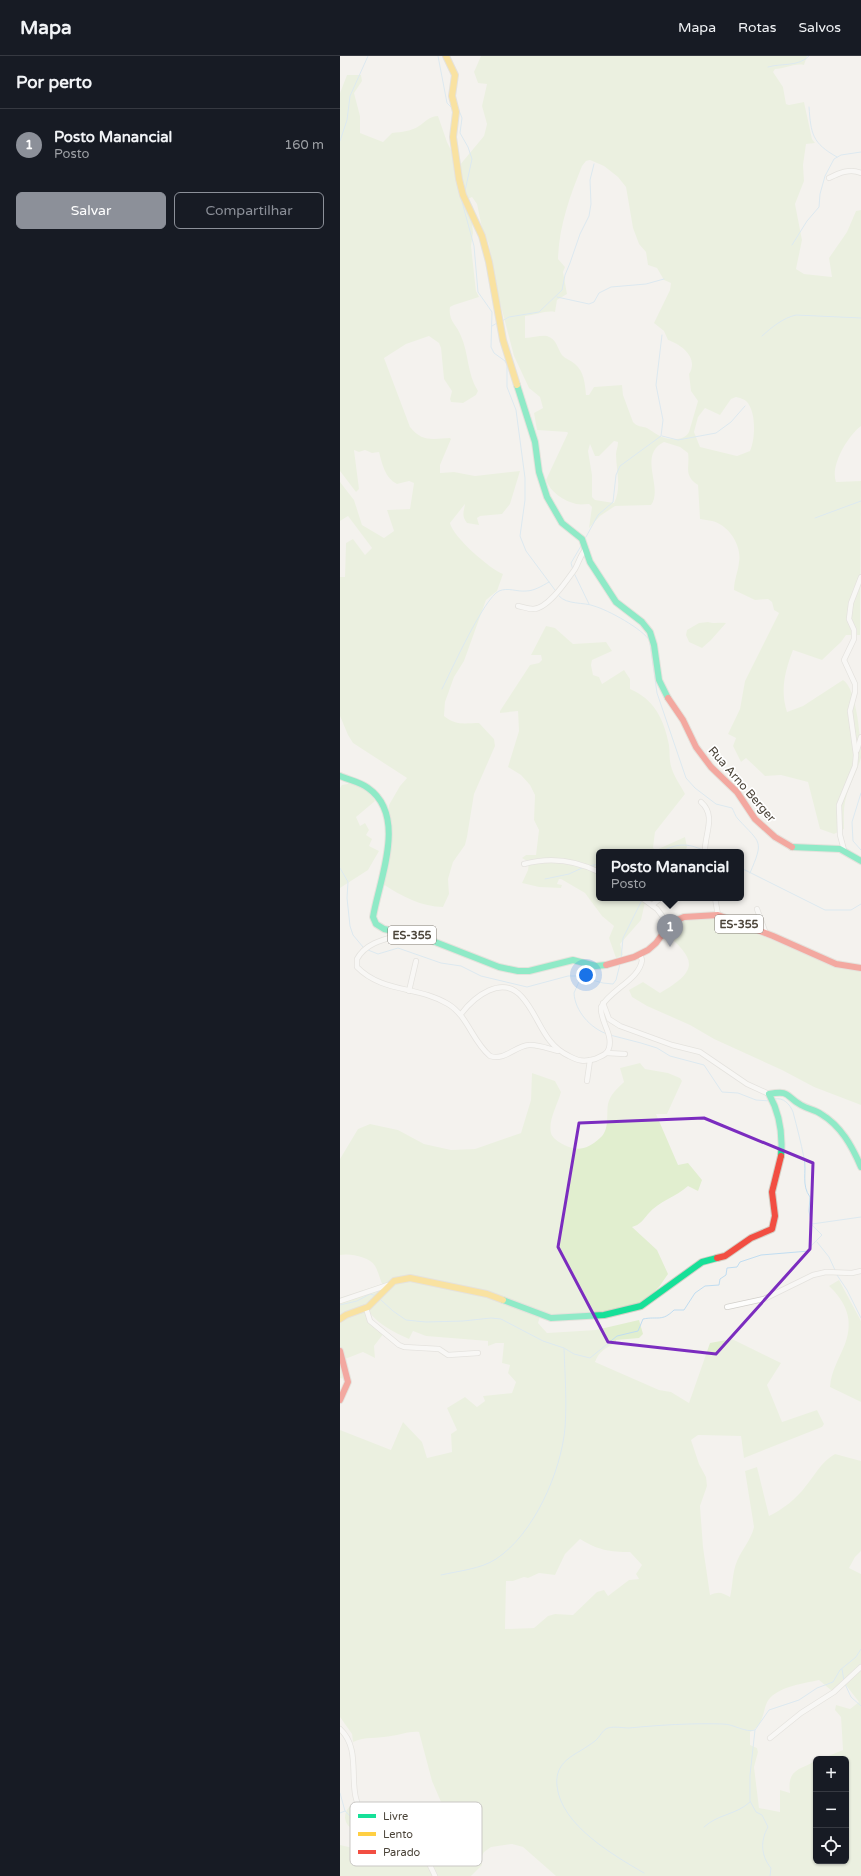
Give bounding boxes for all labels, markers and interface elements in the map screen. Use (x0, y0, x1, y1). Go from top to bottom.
text: Mapa (20, 17, 72, 39)
text: Mapa (678, 19, 716, 36)
text: Rotas (738, 19, 776, 36)
text: Salvos (798, 19, 841, 36)
text: Por perto (16, 72, 92, 93)
text: Posto Manancial (54, 128, 172, 146)
text: 1 (25, 137, 33, 153)
text: 160 m (284, 137, 324, 153)
text: Posto (54, 146, 89, 162)
button: Salvar (16, 192, 166, 229)
button: Compartilhar (174, 192, 324, 229)
street label: Rua Arno Berger (705, 743, 779, 825)
popup (596, 849, 744, 901)
text: Posto Manancial (611, 858, 729, 876)
text: Posto (611, 876, 646, 892)
pin: 1 (657, 914, 683, 947)
road number: ES-355 (715, 915, 763, 933)
road number: ES-355 (388, 926, 436, 944)
your location (576, 965, 596, 985)
map controls (813, 1756, 849, 1864)
button: + (813, 1756, 849, 1792)
button: − (813, 1792, 849, 1828)
legend (350, 1802, 482, 1866)
text: Livre (383, 1810, 408, 1823)
text: Lento (383, 1828, 413, 1841)
button: locate (813, 1828, 849, 1864)
text: Parado (383, 1846, 421, 1859)

